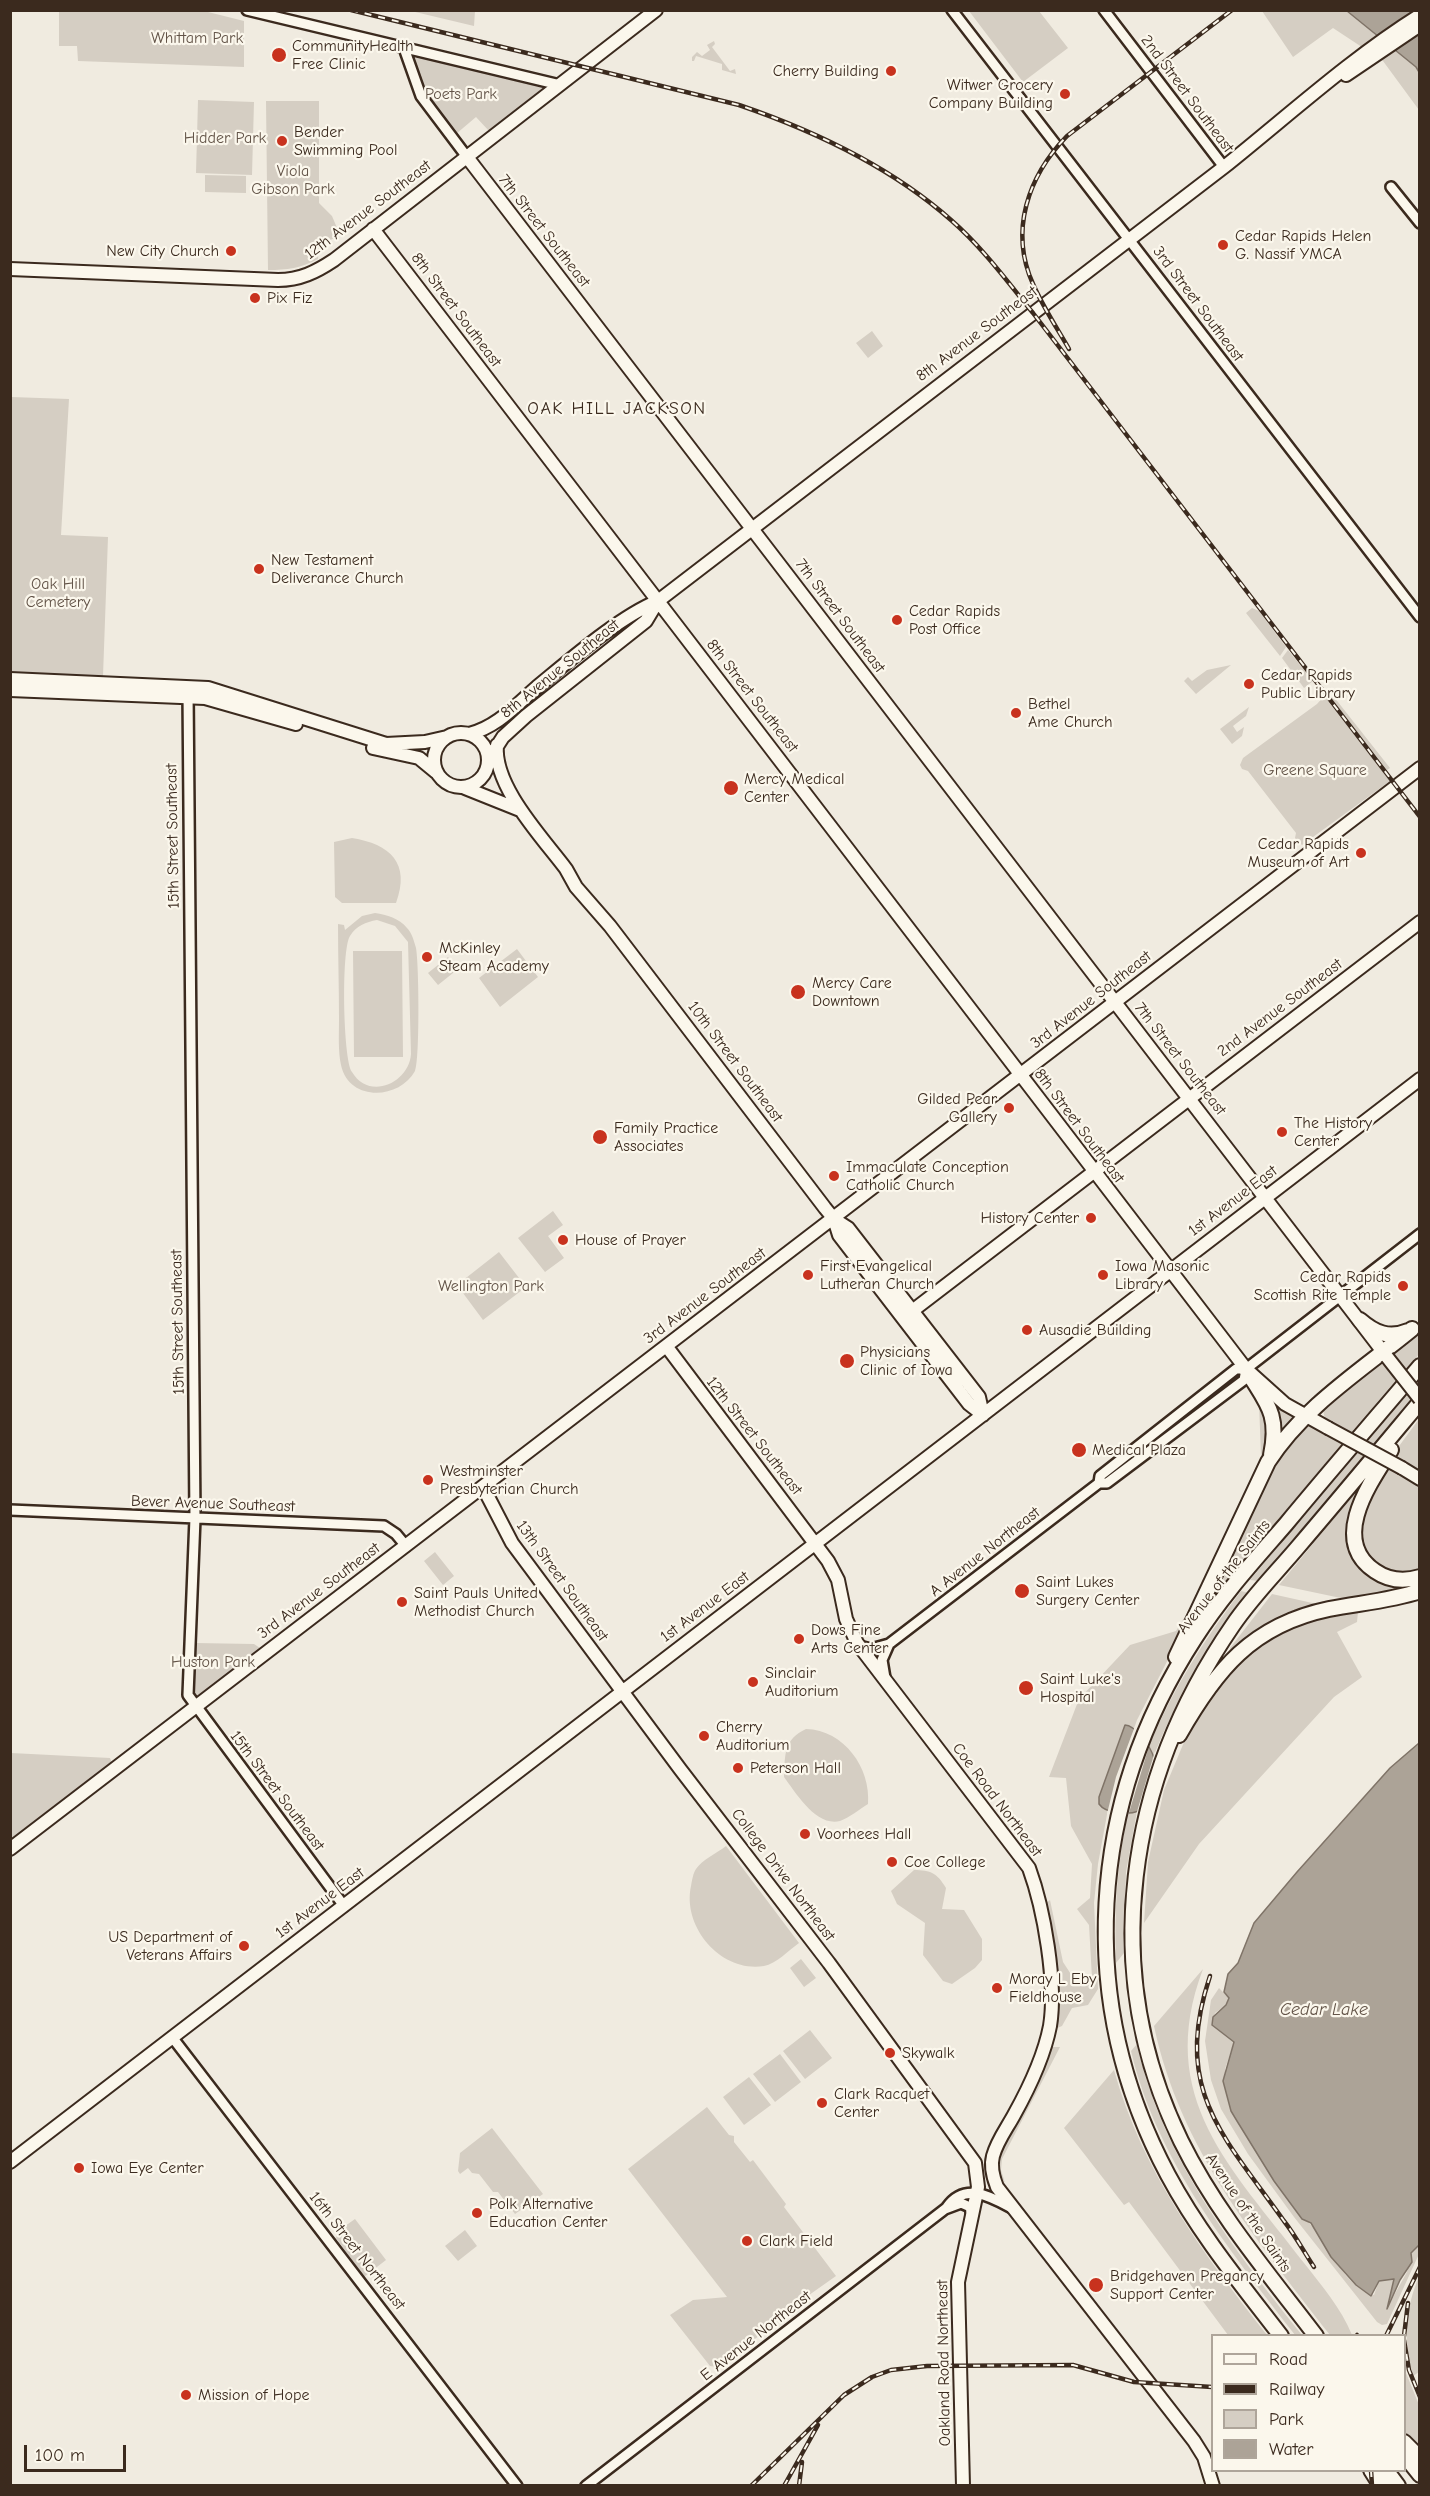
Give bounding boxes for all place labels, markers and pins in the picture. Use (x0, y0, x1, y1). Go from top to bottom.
place label: CommunityHealth Free Clinic (292, 36, 414, 74)
marker: CommunityHealth Free Clinic (270, 46, 288, 64)
place label: Cherry Building (773, 61, 879, 81)
marker: Cherry Building (884, 64, 898, 78)
place label: Witwer Grocery Company Building (929, 75, 1053, 113)
marker: Witwer Grocery Company Building (1058, 87, 1072, 101)
place label: Bender Swimming Pool (294, 122, 398, 160)
marker: Bender Swimming Pool (275, 134, 289, 148)
place label: Cedar Rapids Helen G. Nassif YMCA (1235, 226, 1371, 264)
marker: Cedar Rapids Helen G. Nassif YMCA (1216, 238, 1230, 252)
place label: New City Church (106, 241, 219, 261)
marker: New City Church (224, 244, 238, 258)
place label: Pix Fiz (267, 288, 312, 308)
marker: Pix Fiz (248, 291, 262, 305)
place label: New Testament Deliverance Church (271, 550, 404, 588)
marker: New Testament Deliverance Church (252, 562, 266, 576)
place label: Cedar Rapids Post Office (909, 601, 1000, 639)
marker: Cedar Rapids Post Office (890, 613, 904, 627)
place label: Cedar Rapids Public Library (1261, 665, 1355, 703)
marker: Cedar Rapids Public Library (1242, 677, 1256, 691)
place label: Bethel Ame Church (1028, 694, 1113, 732)
marker: Bethel Ame Church (1009, 706, 1023, 720)
place label: Mercy Medical Center (744, 769, 845, 807)
marker: Mercy Medical Center (722, 779, 740, 797)
place label: Cedar Rapids Museum of Art (1248, 834, 1349, 872)
marker: Cedar Rapids Museum of Art (1354, 846, 1368, 860)
place label: McKinley Steam Academy (439, 938, 549, 976)
marker: McKinley Steam Academy (420, 950, 434, 964)
place label: Mercy Care Downtown (812, 973, 892, 1011)
marker: Mercy Care Downtown (789, 983, 807, 1001)
place label: Gilded Pear Gallery (917, 1089, 997, 1127)
marker: Gilded Pear Gallery (1002, 1101, 1016, 1115)
place label: The History Center (1294, 1113, 1372, 1151)
place label: Family Practice Associates (614, 1118, 718, 1156)
marker: The History Center (1275, 1125, 1289, 1139)
marker: Family Practice Associates (591, 1128, 609, 1146)
place label: Immaculate Conception Catholic Church (846, 1157, 1009, 1195)
marker: Immaculate Conception Catholic Church (827, 1169, 841, 1183)
place label: History Center (981, 1208, 1079, 1228)
marker: History Center (1084, 1211, 1098, 1225)
place label: House of Prayer (575, 1230, 686, 1250)
marker: House of Prayer (556, 1233, 570, 1247)
place label: First Evangelical Lutheran Church (820, 1256, 934, 1294)
place label: Iowa Masonic Library (1115, 1256, 1209, 1294)
place label: Cedar Rapids Scottish Rite Temple (1254, 1267, 1391, 1305)
marker: First Evangelical Lutheran Church (801, 1268, 815, 1282)
marker: Iowa Masonic Library (1096, 1268, 1110, 1282)
marker: Cedar Rapids Scottish Rite Temple (1396, 1279, 1410, 1293)
place label: Ausadie Building (1039, 1320, 1151, 1340)
marker: Ausadie Building (1020, 1323, 1034, 1337)
place label: Physicians Clinic of Iowa (860, 1342, 953, 1380)
marker: Physicians Clinic of Iowa (838, 1352, 856, 1370)
place label: Medical Plaza (1092, 1440, 1186, 1460)
marker: Medical Plaza (1070, 1441, 1088, 1459)
place label: Westminster Presbyterian Church (440, 1461, 579, 1499)
marker: Westminster Presbyterian Church (421, 1473, 435, 1487)
place label: Saint Lukes Surgery Center (1036, 1572, 1139, 1610)
marker: Saint Lukes Surgery Center (1013, 1582, 1031, 1600)
place label: Saint Pauls United Methodist Church (414, 1583, 538, 1621)
marker: Saint Pauls United Methodist Church (395, 1595, 409, 1609)
place label: Dows Fine Arts Center (811, 1620, 888, 1658)
marker: Dows Fine Arts Center (792, 1632, 806, 1646)
place label: Sinclair Auditorium (765, 1663, 839, 1701)
place label: Saint Luke's Hospital (1040, 1669, 1121, 1707)
marker: Sinclair Auditorium (746, 1675, 760, 1689)
marker: Saint Luke's Hospital (1017, 1679, 1035, 1697)
place label: Cherry Auditorium (716, 1717, 790, 1755)
marker: Cherry Auditorium (697, 1729, 711, 1743)
place label: Peterson Hall (750, 1758, 841, 1778)
marker: Peterson Hall (731, 1761, 745, 1775)
place label: Voorhees Hall (817, 1824, 911, 1844)
marker: Voorhees Hall (798, 1827, 812, 1841)
place label: Coe College (904, 1852, 985, 1872)
marker: Coe College (885, 1855, 899, 1869)
place label: US Department of Veterans Affairs (108, 1927, 232, 1965)
marker: US Department of Veterans Affairs (237, 1939, 251, 1953)
place label: Moray L Eby Fieldhouse (1009, 1969, 1096, 2007)
marker: Moray L Eby Fieldhouse (990, 1981, 1004, 1995)
place label: Skywalk (902, 2043, 955, 2063)
marker: Skywalk (883, 2046, 897, 2060)
place label: Clark Racquet Center (834, 2084, 929, 2122)
marker: Clark Racquet Center (815, 2096, 829, 2110)
place label: Iowa Eye Center (91, 2158, 204, 2178)
marker: Iowa Eye Center (72, 2161, 86, 2175)
place label: Polk Alternative Education Center (489, 2194, 607, 2232)
marker: Polk Alternative Education Center (470, 2206, 484, 2220)
place label: Clark Field (759, 2231, 833, 2251)
marker: Clark Field (740, 2234, 754, 2248)
place label: Bridgehaven Pregancy Support Center (1110, 2266, 1264, 2304)
marker: Bridgehaven Pregancy Support Center (1087, 2276, 1105, 2294)
place label: Mission of Hope (198, 2385, 309, 2405)
marker: Mission of Hope (179, 2388, 193, 2402)

